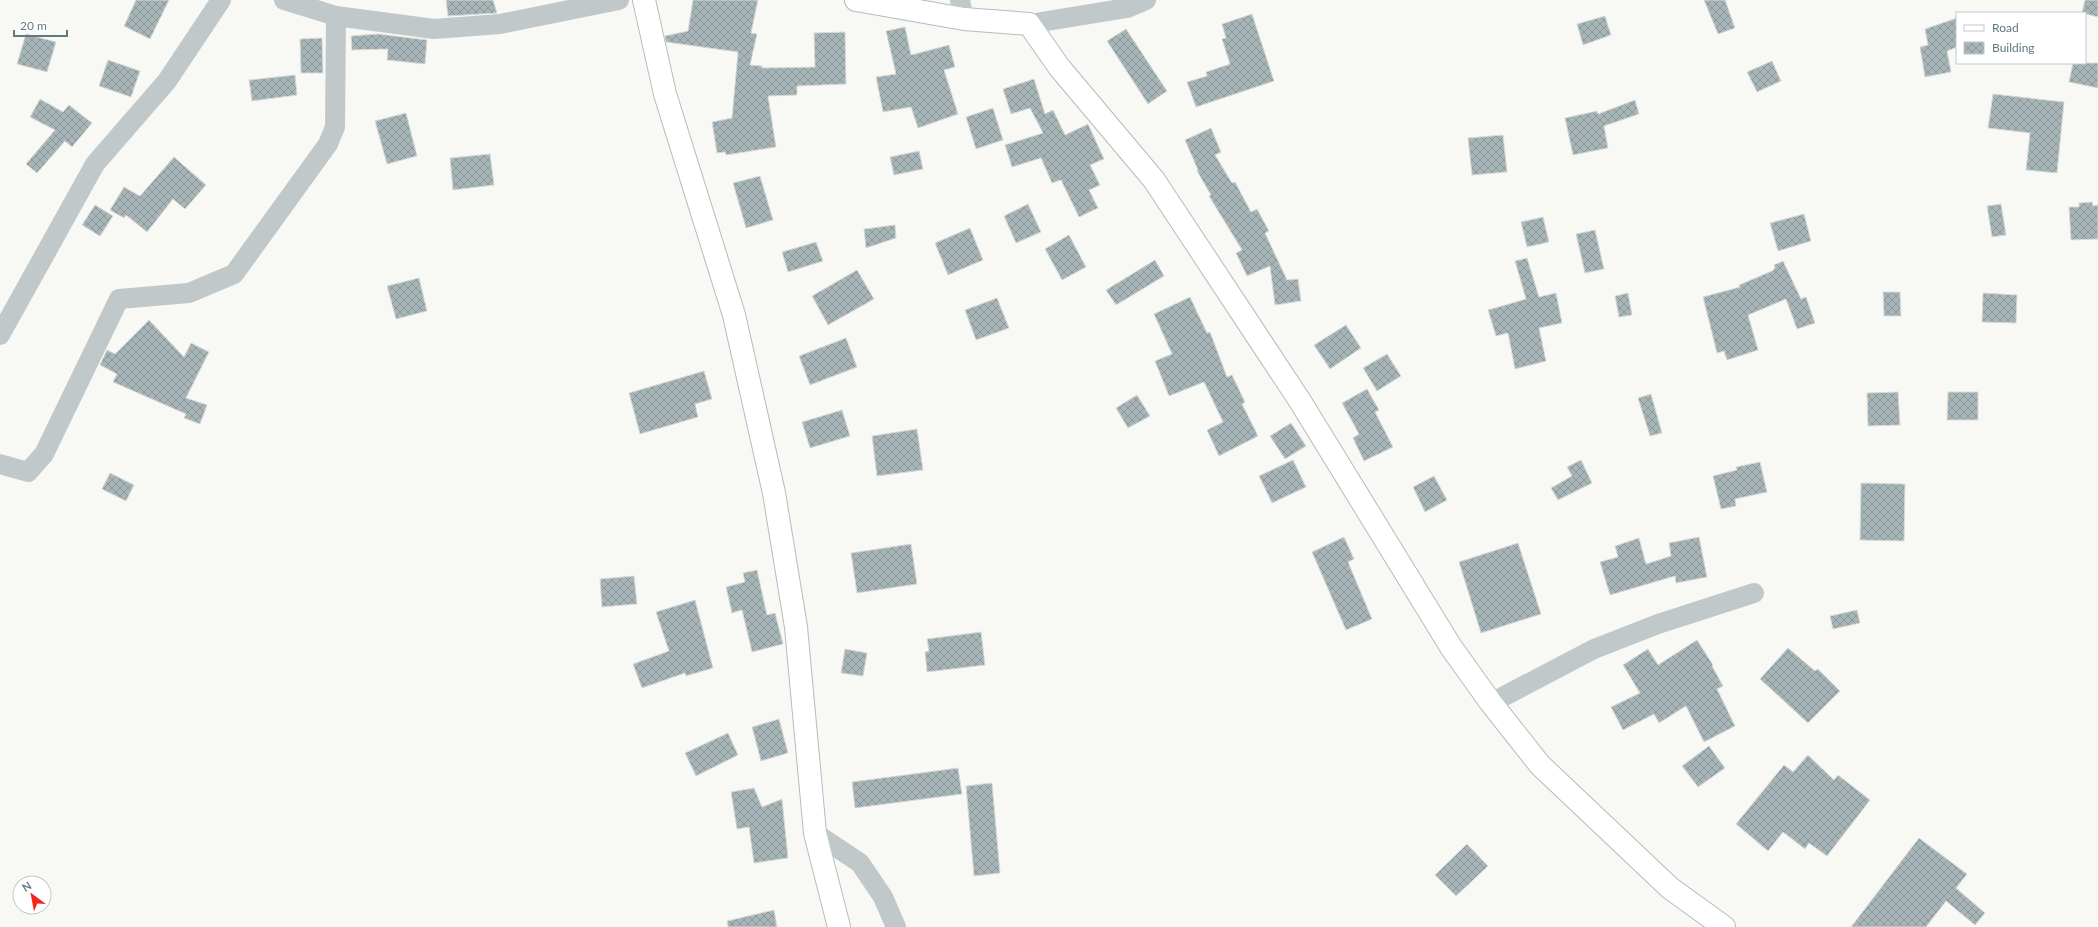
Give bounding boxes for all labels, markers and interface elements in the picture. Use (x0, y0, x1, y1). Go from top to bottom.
scale bar (14, 12, 67, 38)
legend (1956, 12, 2086, 64)
text: 20 m (20, 18, 47, 33)
text: Road (1992, 20, 2019, 35)
text: Building (1992, 40, 2035, 55)
north arrow (12, 875, 52, 915)
text: N (19, 878, 33, 894)

